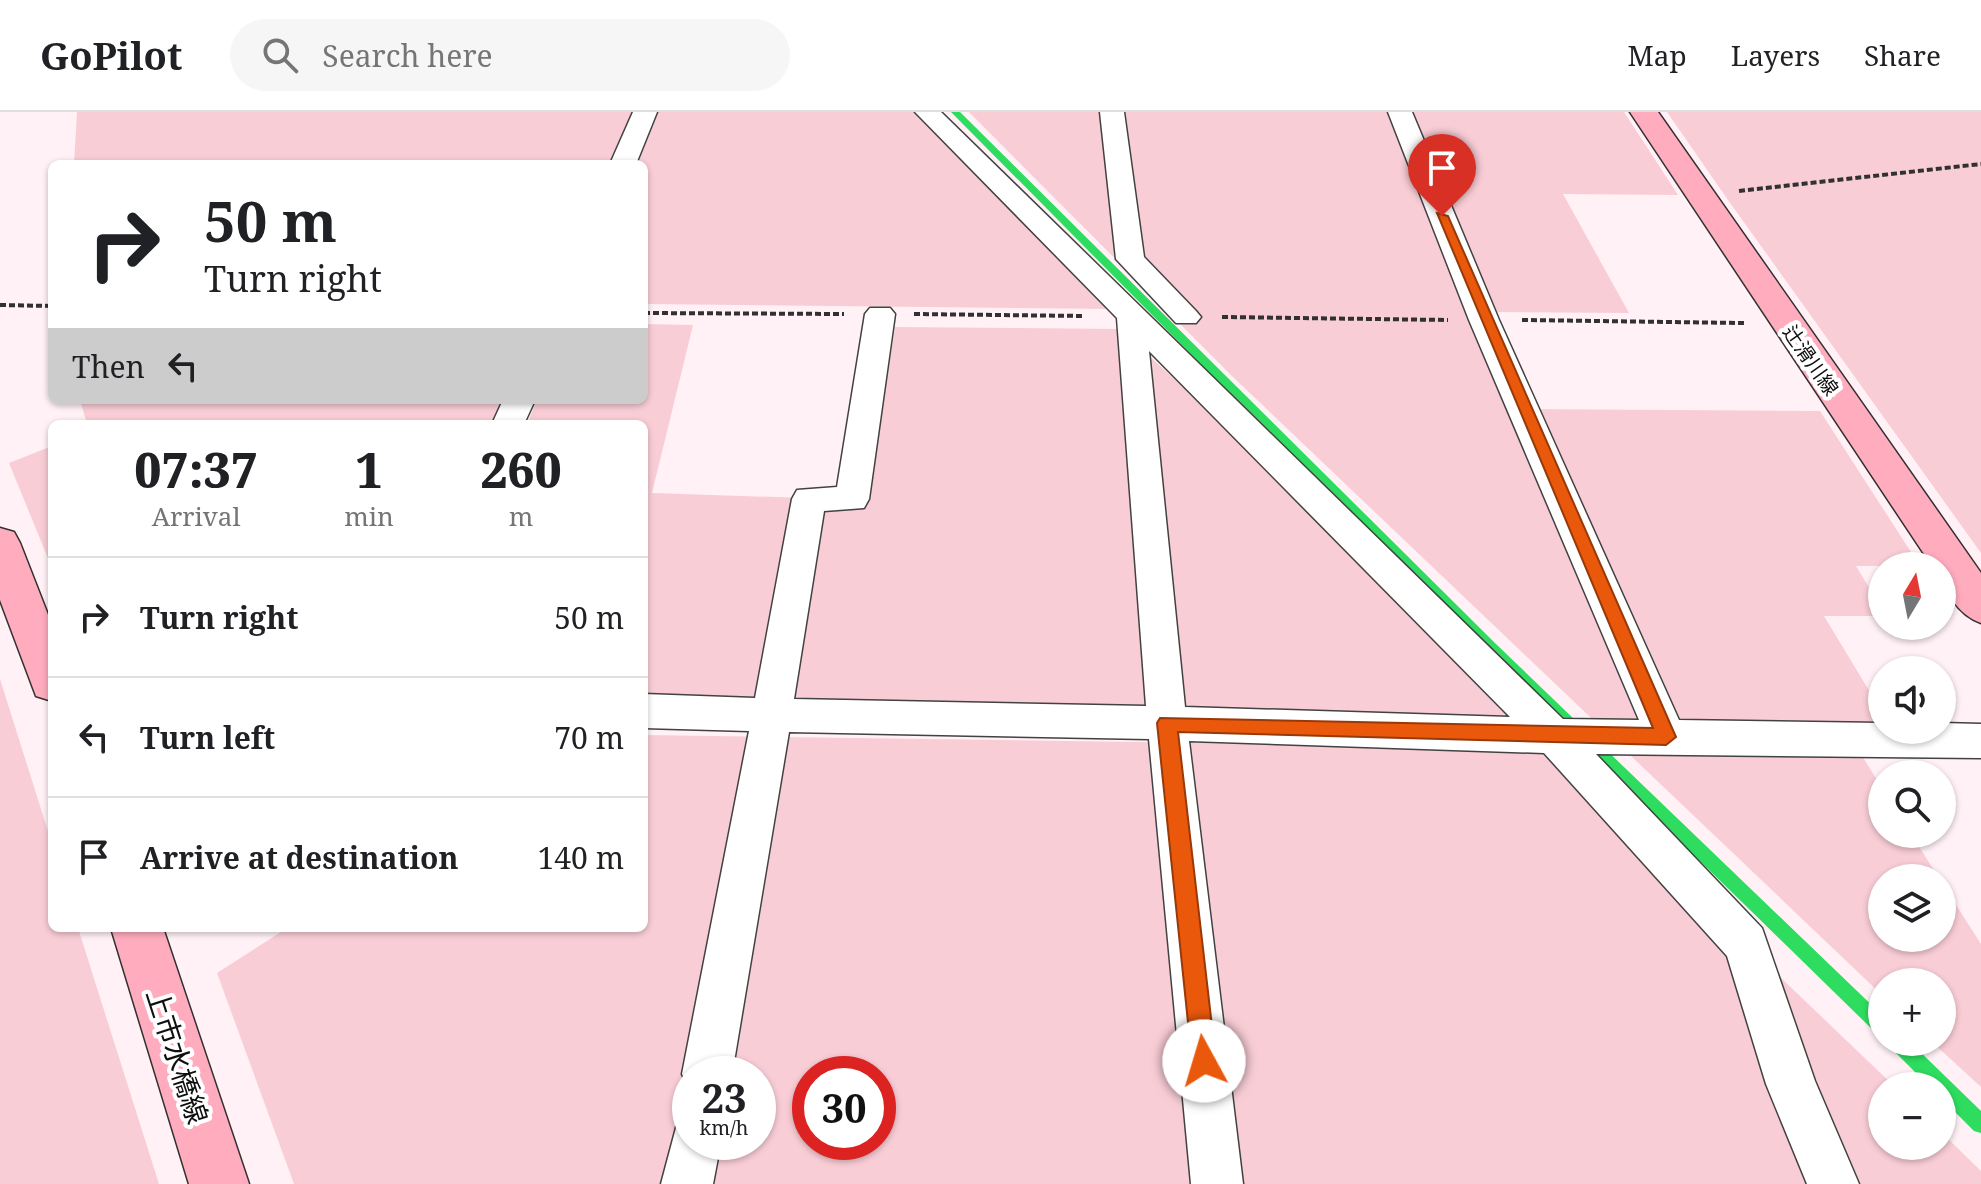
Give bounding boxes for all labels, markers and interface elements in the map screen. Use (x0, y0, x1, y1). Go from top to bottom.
search box (230, 19, 790, 91)
text: GoPilot (40, 29, 182, 81)
icon: search (258, 33, 302, 77)
text: Search here (322, 35, 493, 76)
text: Map (1628, 36, 1687, 74)
text: Layers (1731, 36, 1820, 74)
text: Share (1864, 36, 1941, 74)
pin (1408, 134, 1476, 216)
icon: arrive (1420, 146, 1464, 190)
text: 50 m (204, 182, 337, 258)
icon: right (72, 192, 176, 296)
text: Turn right (204, 254, 382, 303)
street label: 辻滑川線 (1777, 319, 1845, 401)
icon: left (161, 344, 205, 388)
text: Then (72, 346, 145, 387)
text: 07:37 (134, 437, 258, 502)
text: 1 (355, 437, 383, 502)
text: 260 (480, 437, 562, 502)
text: Arrival (152, 498, 241, 534)
text: min (344, 498, 394, 534)
text: m (509, 498, 533, 534)
north arrow (1868, 552, 1956, 640)
map controls (1868, 552, 1956, 1160)
icon: right (72, 595, 116, 639)
text: Turn right (140, 597, 298, 638)
text: 50 m (554, 597, 624, 638)
button: sound (1868, 656, 1956, 744)
icon: left (72, 715, 116, 759)
text: Turn left (140, 717, 275, 758)
text: 70 m (554, 717, 624, 758)
button: search (1868, 760, 1956, 848)
icon: arrive (72, 835, 116, 879)
text: Arrive at destination (140, 837, 459, 878)
text: 140 m (538, 837, 624, 878)
button: layers (1868, 864, 1956, 952)
button: + (1868, 968, 1956, 1056)
street label: 上市水橋線 (138, 984, 218, 1128)
position arrow (1162, 1019, 1246, 1103)
speed limit sign: 30 (792, 1056, 896, 1160)
text: 23 (701, 1070, 747, 1125)
button: − (1868, 1072, 1956, 1160)
text: km/h (699, 1114, 749, 1141)

